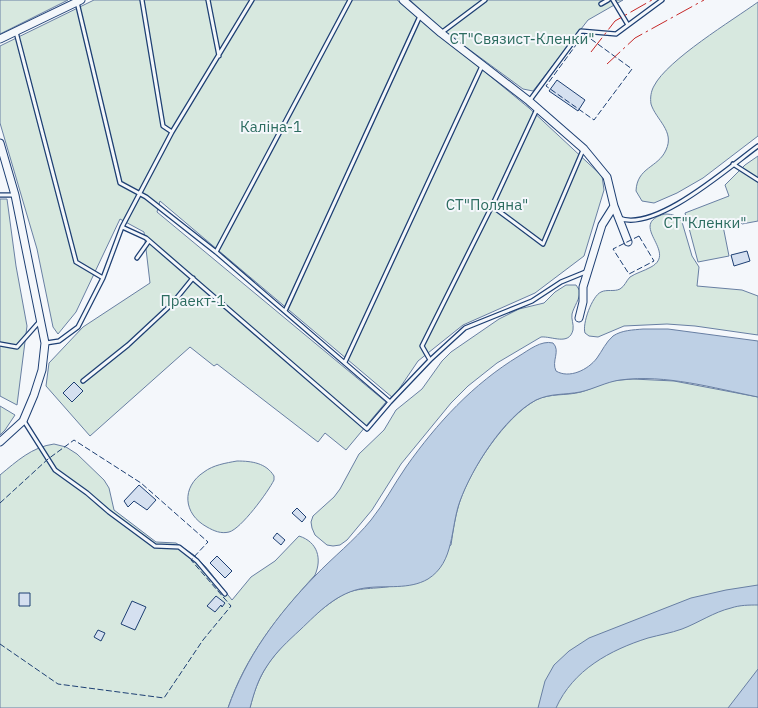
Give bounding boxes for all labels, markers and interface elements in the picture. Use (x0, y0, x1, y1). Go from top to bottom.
park label: СТ"Связист-Кленки" (449, 29, 595, 48)
park label: Каліна-1 (240, 117, 302, 136)
park label: СТ"Поляна" (446, 195, 528, 214)
park label: СТ"Кленки" (663, 213, 747, 232)
park label: Праект-1 (160, 291, 226, 310)

